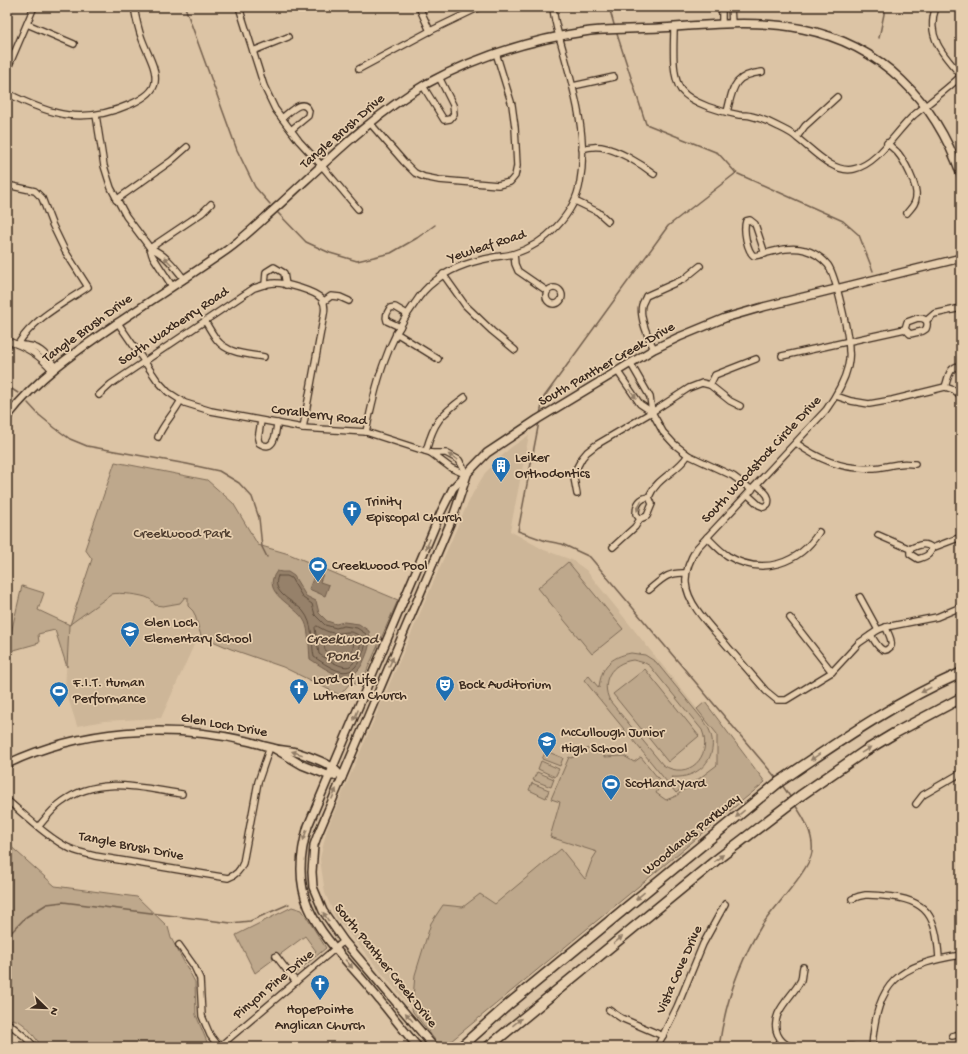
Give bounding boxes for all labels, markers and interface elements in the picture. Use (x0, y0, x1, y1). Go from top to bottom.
street label: Tangle Brush Drive (296, 90, 389, 174)
street label: Yewleaf Road (444, 226, 530, 268)
one-way arrow (164, 256, 173, 266)
street label: South Waxberry Road (116, 283, 234, 370)
street label: Tangle Brush Drive (39, 290, 137, 368)
street label: South Panther Creek Drive (536, 319, 679, 411)
one-way arrow (629, 389, 637, 399)
street label: South Woodstock Circle Drive (698, 392, 826, 527)
street label: Coralberry Road (270, 402, 369, 431)
place label: Leiker Orthodontics (515, 450, 591, 483)
one-way arrow (447, 454, 459, 461)
building icon: Leiker Orthodontics (490, 455, 512, 483)
place label: Trinity Episcopal Church (365, 494, 462, 527)
church icon: Trinity Episcopal Church (341, 499, 363, 527)
one-way arrow (635, 500, 642, 512)
park label: Creekwood Park (134, 526, 232, 543)
one-way arrow (425, 539, 431, 550)
sports icon: Creekwood Pool (307, 555, 329, 583)
place label: Creekwood Pool (332, 558, 427, 575)
place label: Glen Loch Elementary School (144, 615, 252, 648)
school or university icon: Glen Loch Elementary School (119, 620, 141, 648)
water label: Creekwood Pond (306, 631, 380, 666)
one-way arrow (388, 656, 394, 667)
place label: Lord of Life Lutheran Church (313, 672, 407, 705)
theatre icon: Bock Auditorium (434, 674, 456, 702)
place label: F.I.T. Human Performance (72, 675, 147, 708)
church icon: Lord of Life Lutheran Church (288, 677, 310, 705)
place label: Bock Auditorium (458, 677, 551, 694)
sports icon: F.I.T. Human Performance (48, 680, 70, 708)
one-way arrow (920, 687, 932, 694)
street label: Glen Loch Drive (179, 710, 269, 742)
one-way arrow (352, 710, 358, 722)
place label: McCullough Junior High School (561, 725, 665, 758)
school or university icon: McCullough Junior High School (536, 730, 558, 758)
one-way arrow (860, 746, 872, 753)
one-way arrow (290, 750, 302, 756)
one-way arrow (809, 753, 820, 761)
sports icon: Scotland Yard (600, 773, 622, 801)
place label: Scotland Yard (625, 776, 707, 793)
one-way arrow (332, 788, 338, 800)
street label: Woodlands Parkway (640, 790, 744, 880)
one-way arrow (735, 809, 745, 818)
street label: Tangle Brush Drive (76, 828, 186, 866)
one-way arrow (302, 830, 308, 842)
one-way arrow (714, 854, 725, 862)
one-way arrow (635, 892, 645, 901)
street label: South Panther Creek Drive (330, 900, 441, 1032)
one-way arrow (323, 911, 330, 923)
street label: Vista Cove Drive (653, 923, 707, 1018)
one-way arrow (613, 936, 624, 944)
street label: Pinyon Pine Drive (229, 946, 318, 1024)
one-way arrow (344, 959, 353, 970)
church icon: HopePointe Anglican Church (309, 973, 331, 1001)
north arrow (26, 988, 66, 1028)
place label: HopePointe Anglican Church (275, 1002, 366, 1035)
text: N (46, 1005, 60, 1017)
one-way arrow (405, 1013, 414, 1022)
one-way arrow (512, 1017, 523, 1026)

